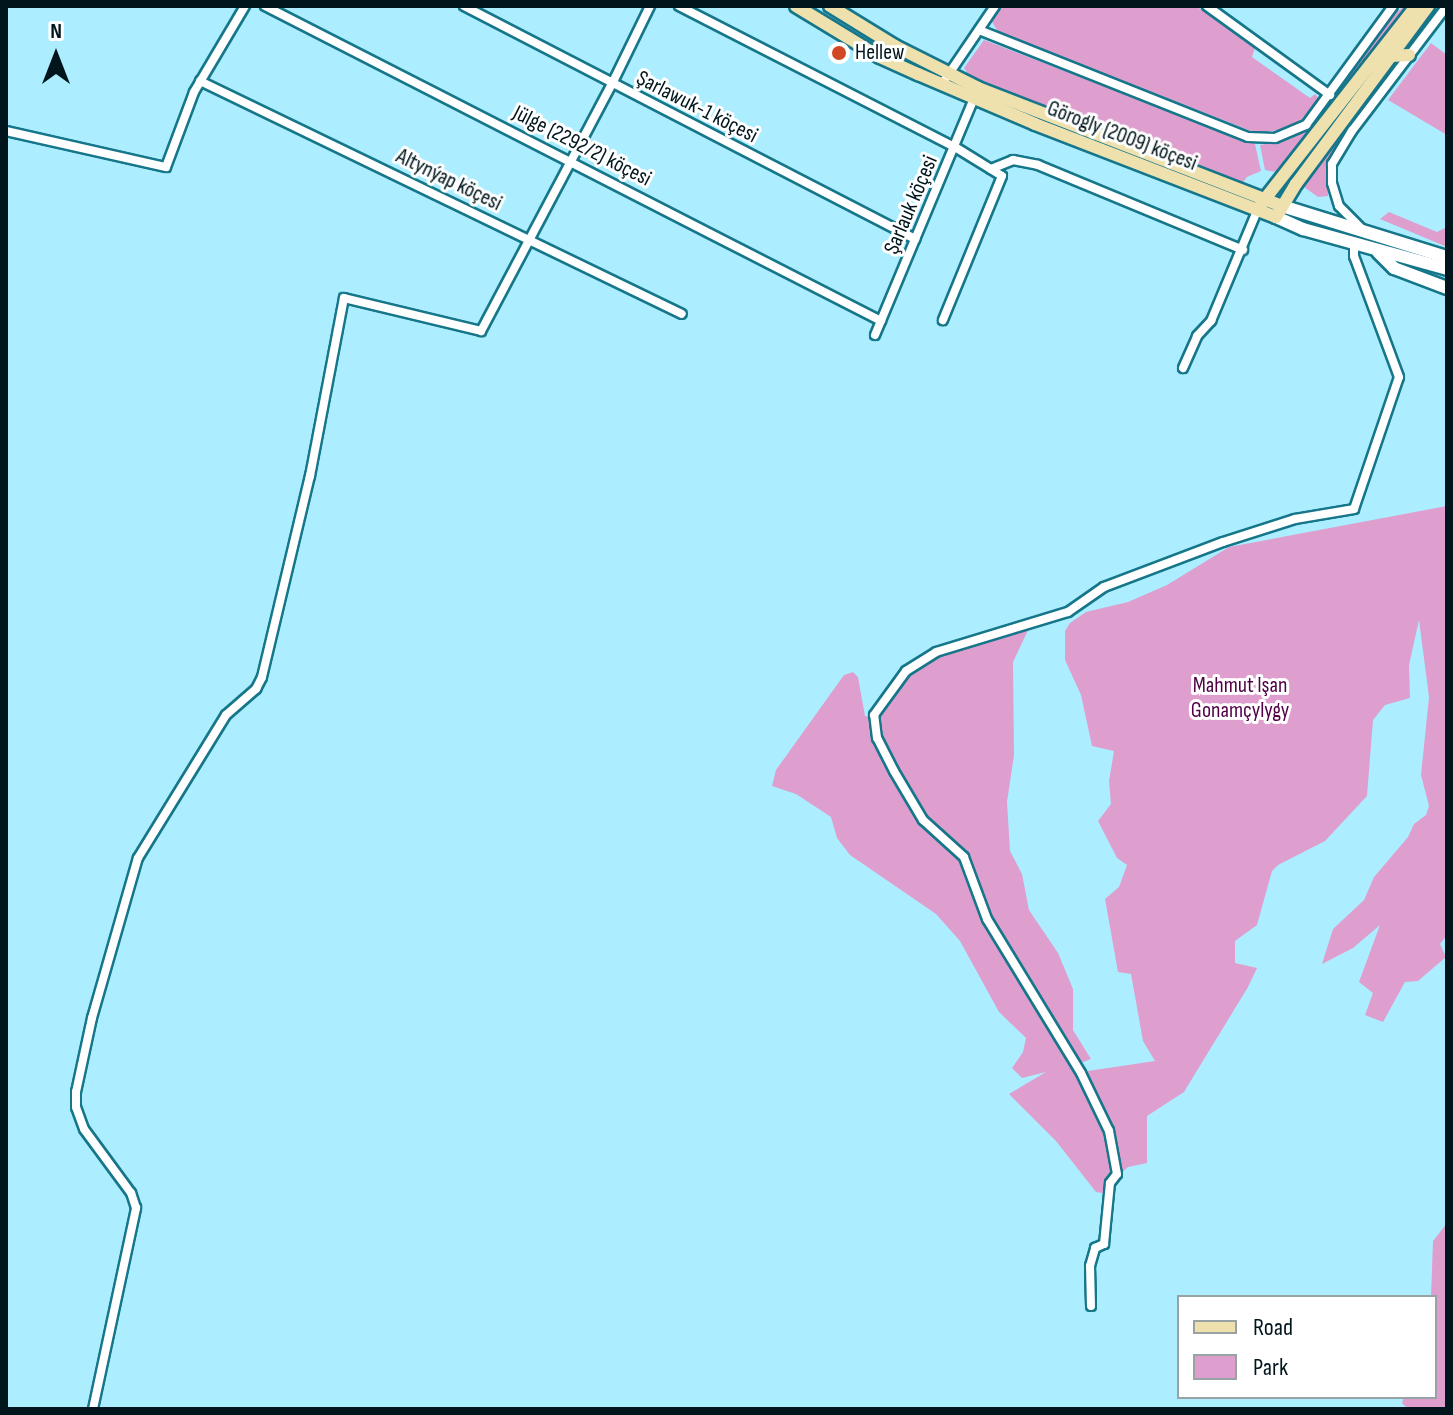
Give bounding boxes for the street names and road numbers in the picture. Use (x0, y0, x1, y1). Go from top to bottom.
street label: Şarlawuk-1 köçesi (632, 65, 762, 149)
street label: Görogly (2009) köçesi (1043, 95, 1201, 177)
street label: Jülge (2292/2) köçesi (509, 100, 655, 192)
street label: Altynýap köçesi (392, 143, 506, 217)
street label: Şarlauk köçesi (878, 152, 944, 258)

